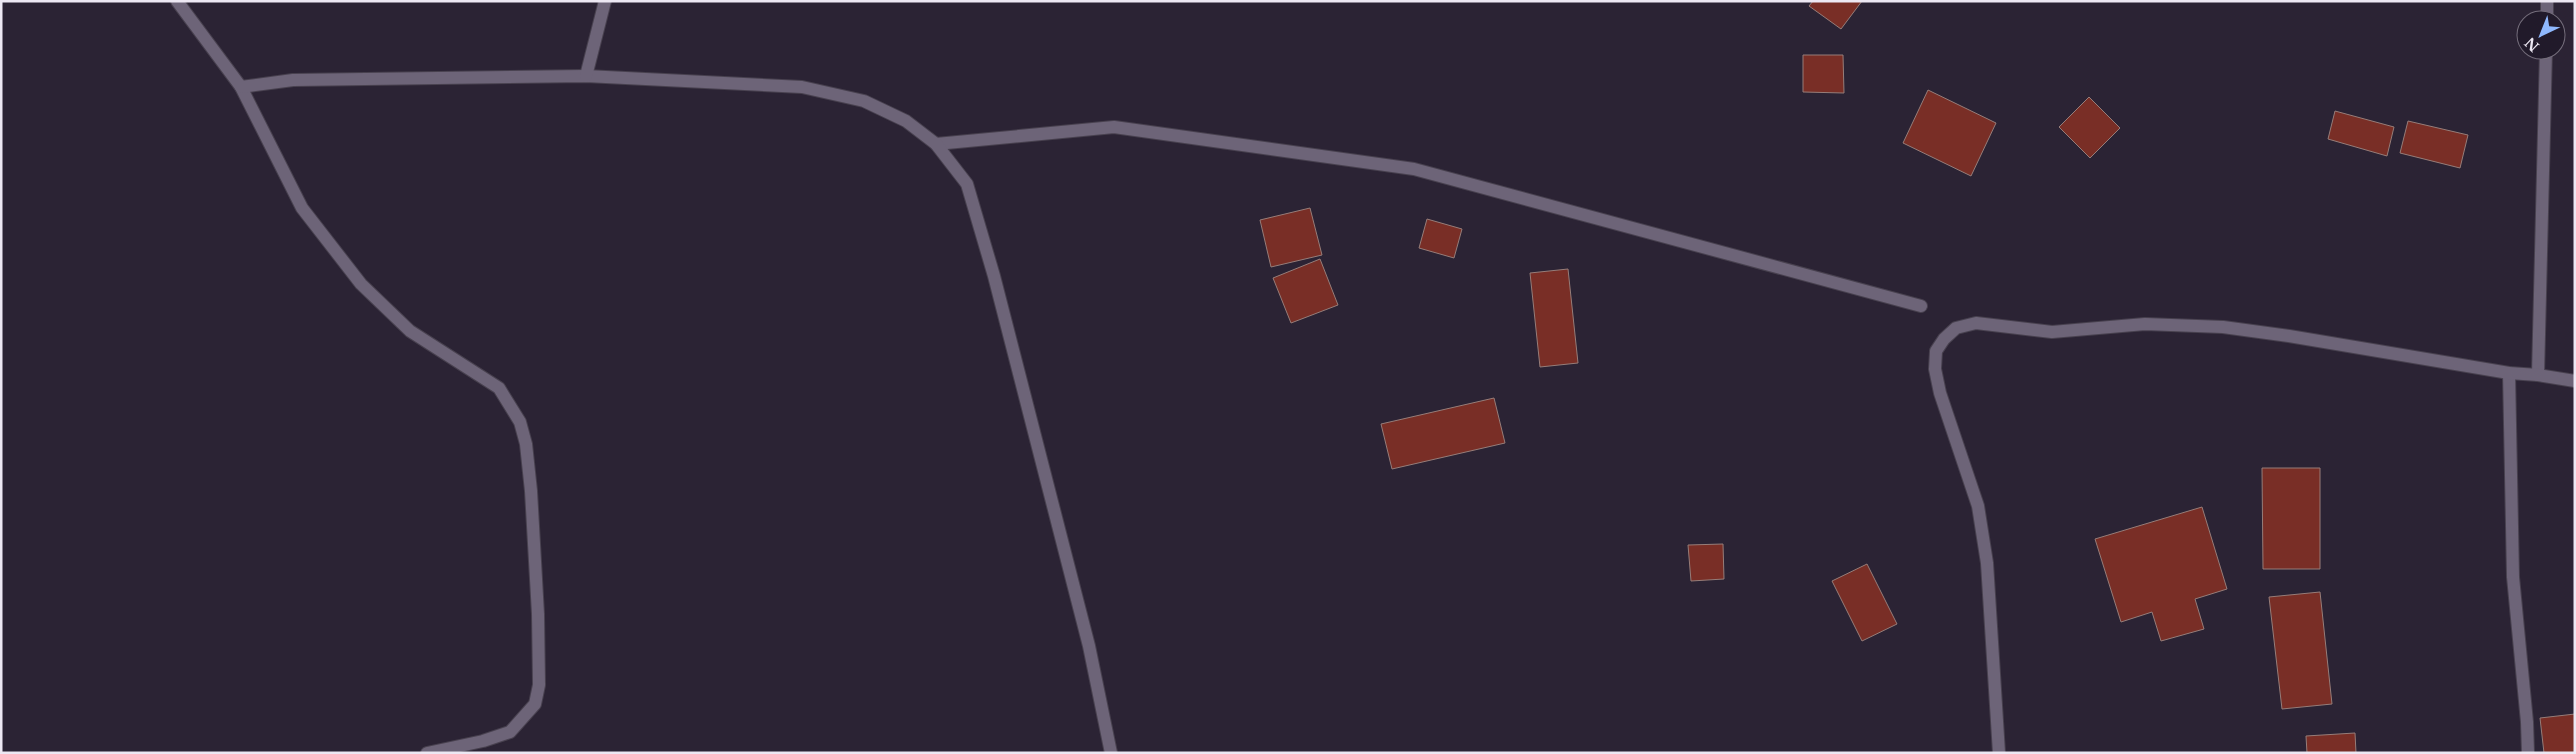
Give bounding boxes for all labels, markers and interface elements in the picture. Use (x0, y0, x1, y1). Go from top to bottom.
north arrow (2516, 10, 2566, 60)
text: N (2521, 33, 2543, 56)

